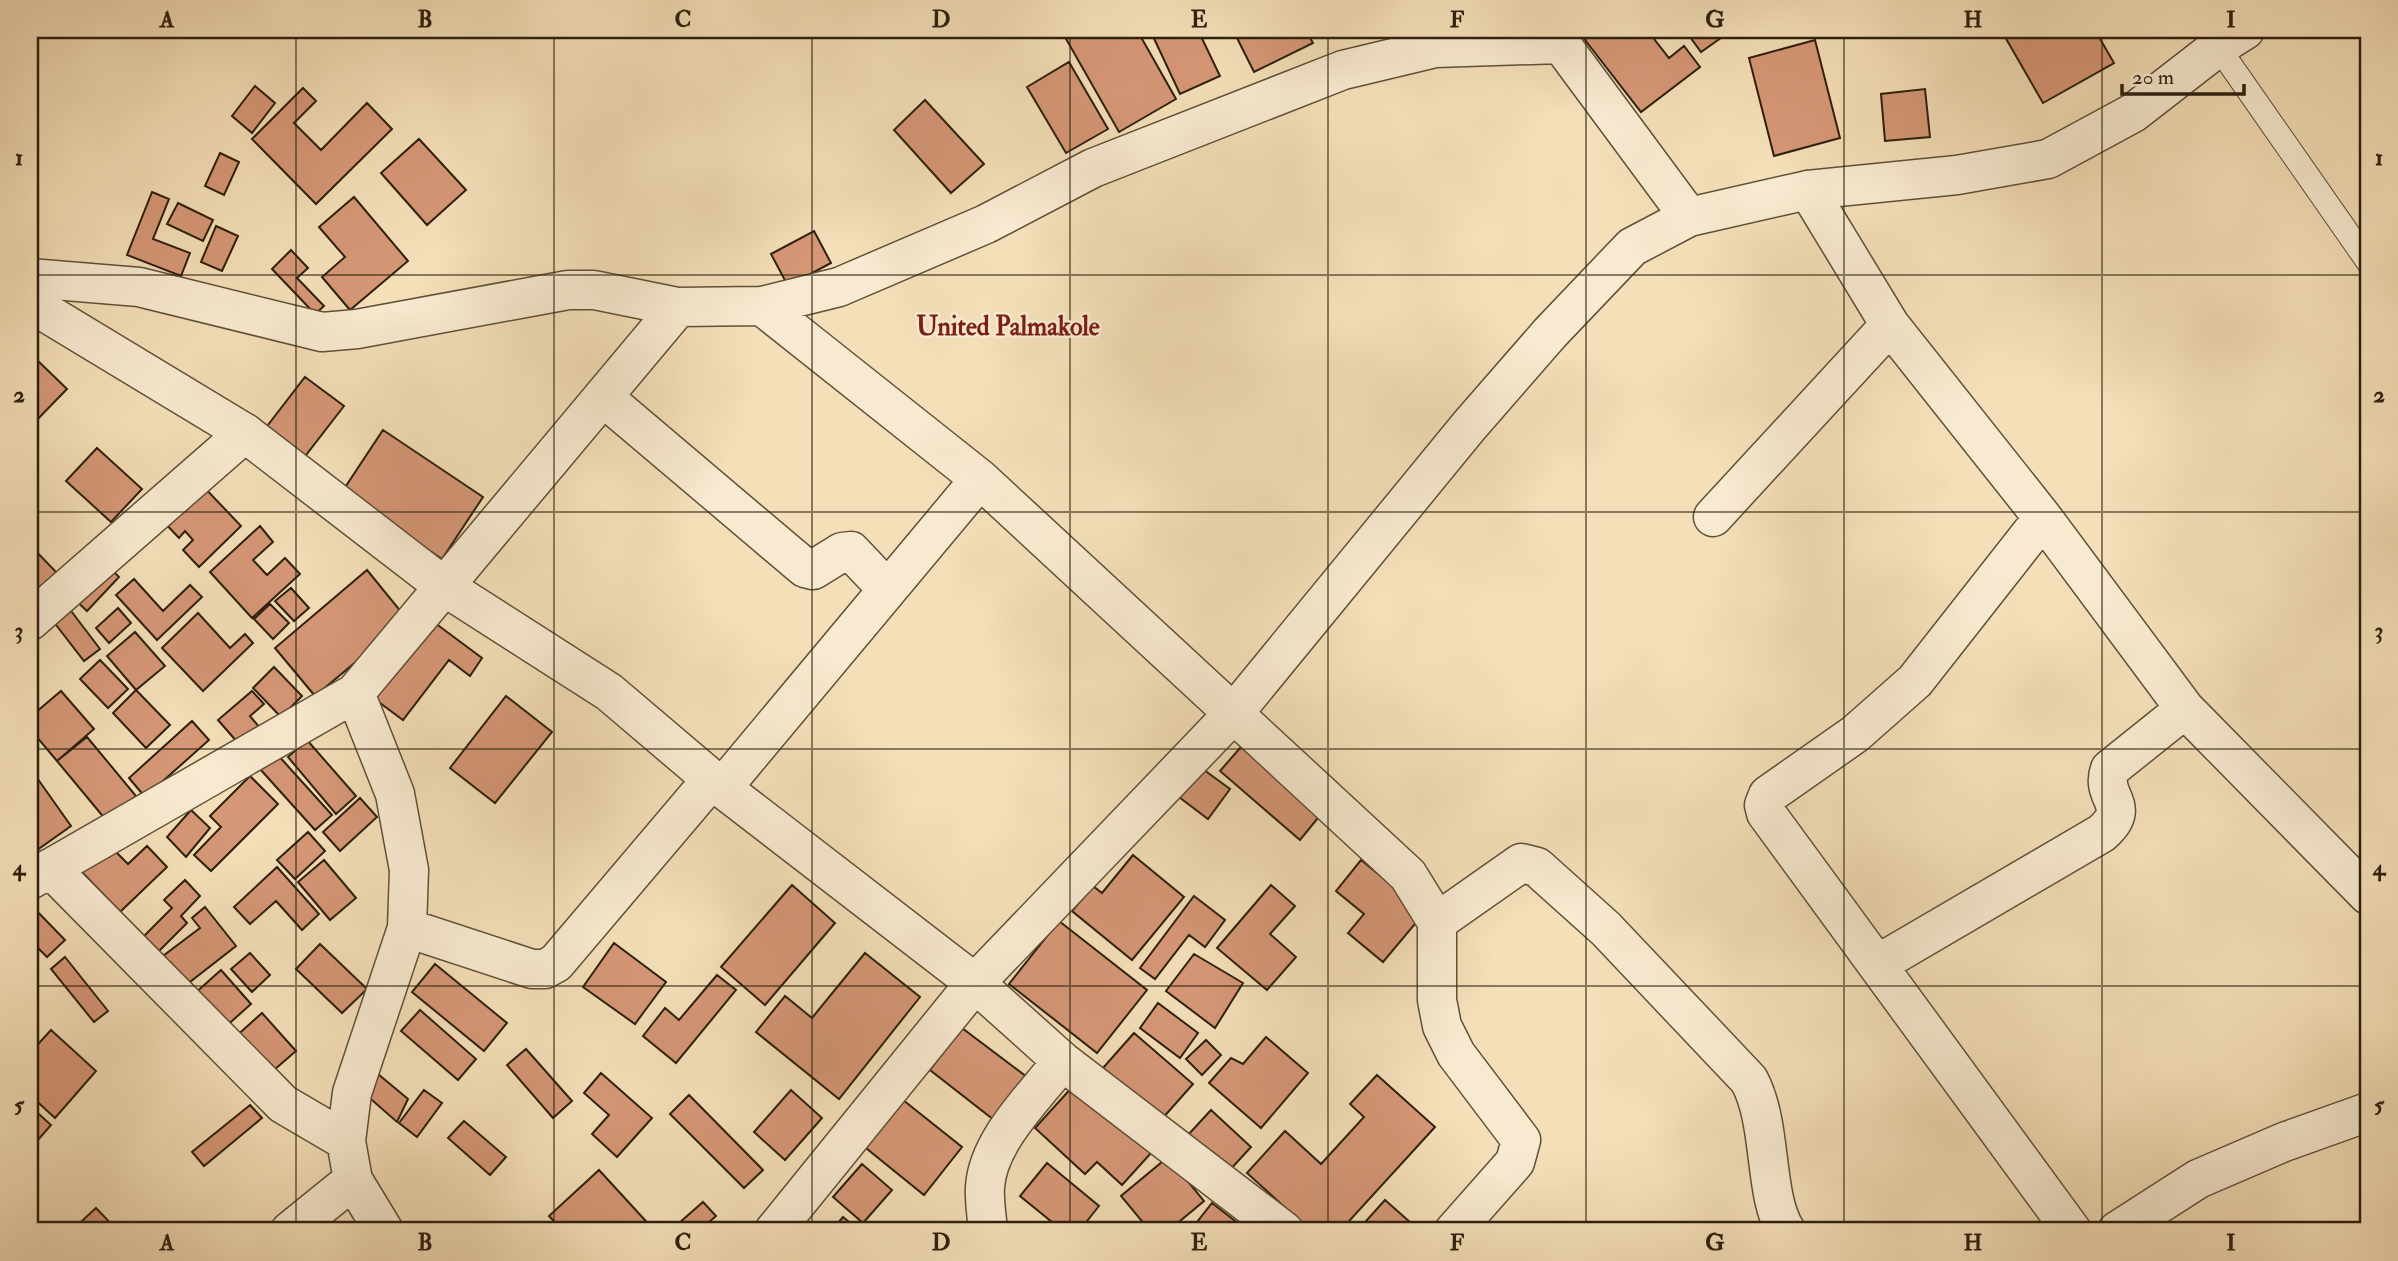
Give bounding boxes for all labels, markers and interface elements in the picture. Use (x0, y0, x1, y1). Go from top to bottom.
text: A (159, 5, 175, 34)
text: B (417, 5, 433, 34)
text: C (675, 5, 691, 34)
text: D (932, 5, 950, 34)
text: E (1191, 5, 1208, 34)
text: F (1450, 5, 1465, 34)
text: G (1705, 5, 1725, 34)
text: H (1964, 5, 1983, 34)
text: I (2226, 5, 2236, 34)
scale bar (2122, 52, 2244, 96)
text: 20 m (2132, 64, 2174, 91)
text: 1 (15, 143, 23, 172)
text: 1 (2375, 143, 2383, 172)
district label: United Palmakole (916, 311, 1100, 343)
text: 2 (13, 380, 25, 409)
text: 2 (2373, 380, 2385, 409)
text: 3 (15, 616, 23, 645)
text: 3 (2375, 616, 2383, 645)
text: 4 (12, 853, 27, 882)
text: 4 (2372, 853, 2387, 882)
text: 5 (14, 1090, 25, 1119)
text: 5 (2374, 1090, 2385, 1119)
text: A (159, 1228, 175, 1257)
text: B (417, 1228, 433, 1257)
text: C (675, 1228, 691, 1257)
text: D (932, 1228, 950, 1257)
text: E (1191, 1228, 1208, 1257)
text: F (1450, 1228, 1465, 1257)
text: G (1705, 1228, 1725, 1257)
text: H (1964, 1228, 1983, 1257)
text: I (2226, 1228, 2236, 1257)

